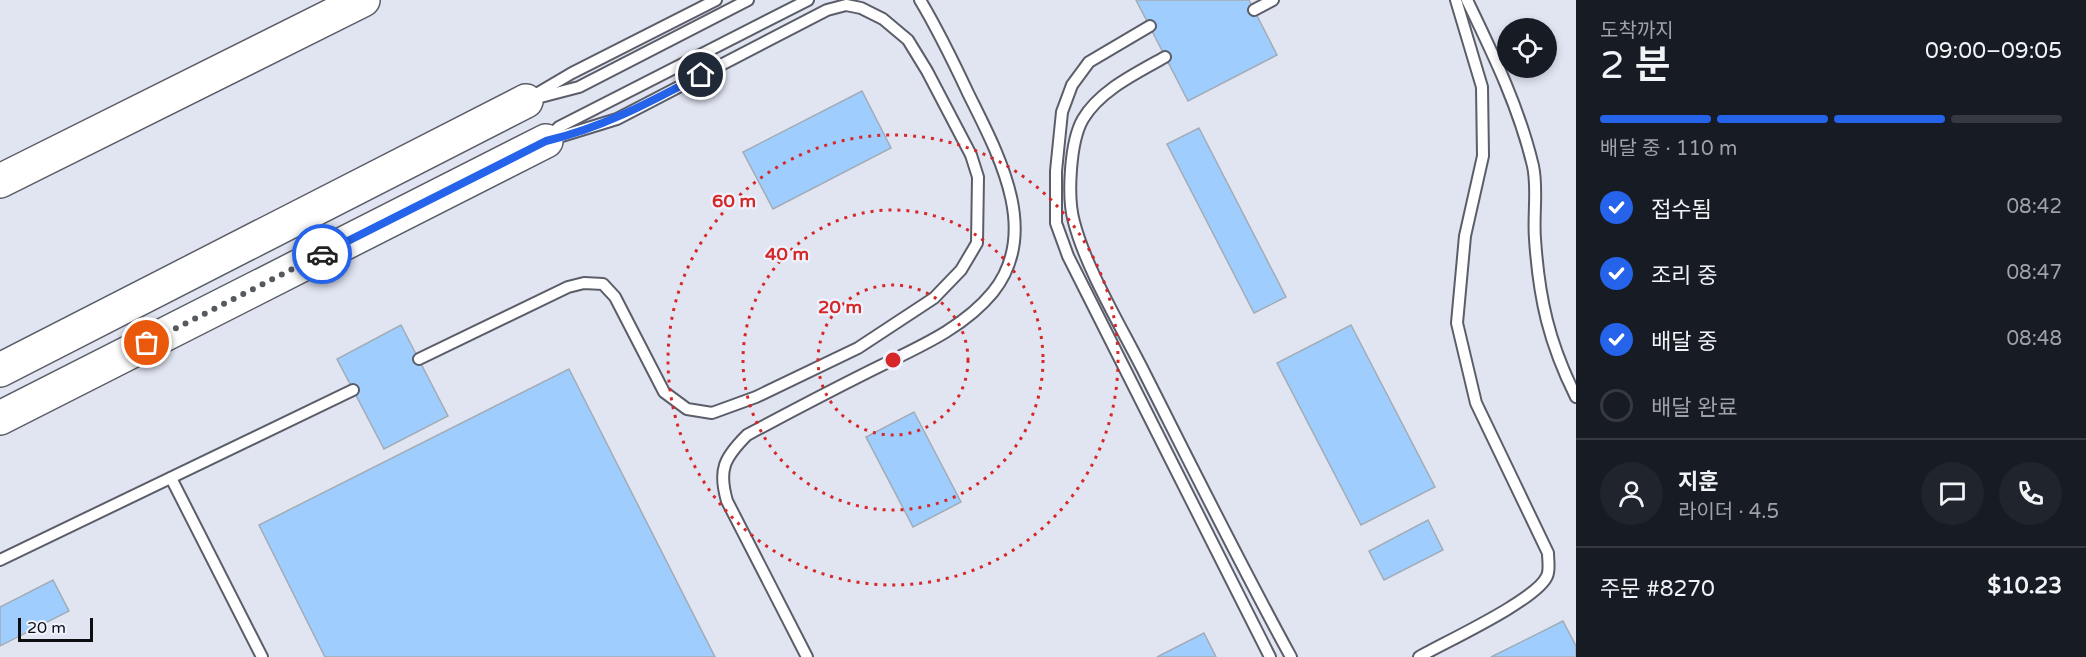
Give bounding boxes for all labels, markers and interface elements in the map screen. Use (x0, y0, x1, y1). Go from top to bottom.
map controls (1497, 18, 1557, 78)
button: locate (1497, 18, 1557, 78)
text: 도착까지 (1600, 19, 1674, 43)
text: 09:00–09:05 (1925, 38, 2062, 64)
text: 2 분 (1600, 42, 1671, 89)
pin (675, 49, 726, 100)
icon: home (684, 58, 717, 91)
text: 배달 중 · 110 m (1600, 137, 1737, 161)
text: 60 m (712, 190, 756, 212)
icon: check (1600, 191, 1633, 224)
text: 08:42 (2007, 195, 2062, 219)
text: 접수됨 (1651, 197, 1712, 223)
courier (292, 224, 352, 284)
icon: car (306, 238, 339, 271)
text: 40 m (765, 243, 809, 265)
icon: check (1600, 257, 1633, 290)
text: 08:47 (2007, 261, 2062, 285)
text: 조리 중 (1651, 263, 1717, 289)
text: 20 m (818, 296, 862, 318)
pin (121, 317, 172, 368)
icon: check (1600, 323, 1633, 356)
icon: bag (130, 326, 163, 359)
text: 08:48 (2007, 327, 2062, 351)
text: 배달 중 (1651, 329, 1717, 355)
centre of rings (883, 350, 903, 370)
text: 배달 완료 (1651, 395, 1738, 421)
button: person (1600, 462, 1663, 525)
button: chat (1921, 462, 1984, 525)
button: phone (1999, 462, 2062, 525)
text: 지훈 (1678, 469, 1718, 495)
text: 라이더 · 4.5 (1678, 500, 1779, 524)
text: $10.23 (1987, 573, 2062, 599)
text: 주문 #8270 (1600, 576, 1715, 602)
scale bar (18, 615, 93, 642)
text: 20 m (27, 618, 66, 638)

